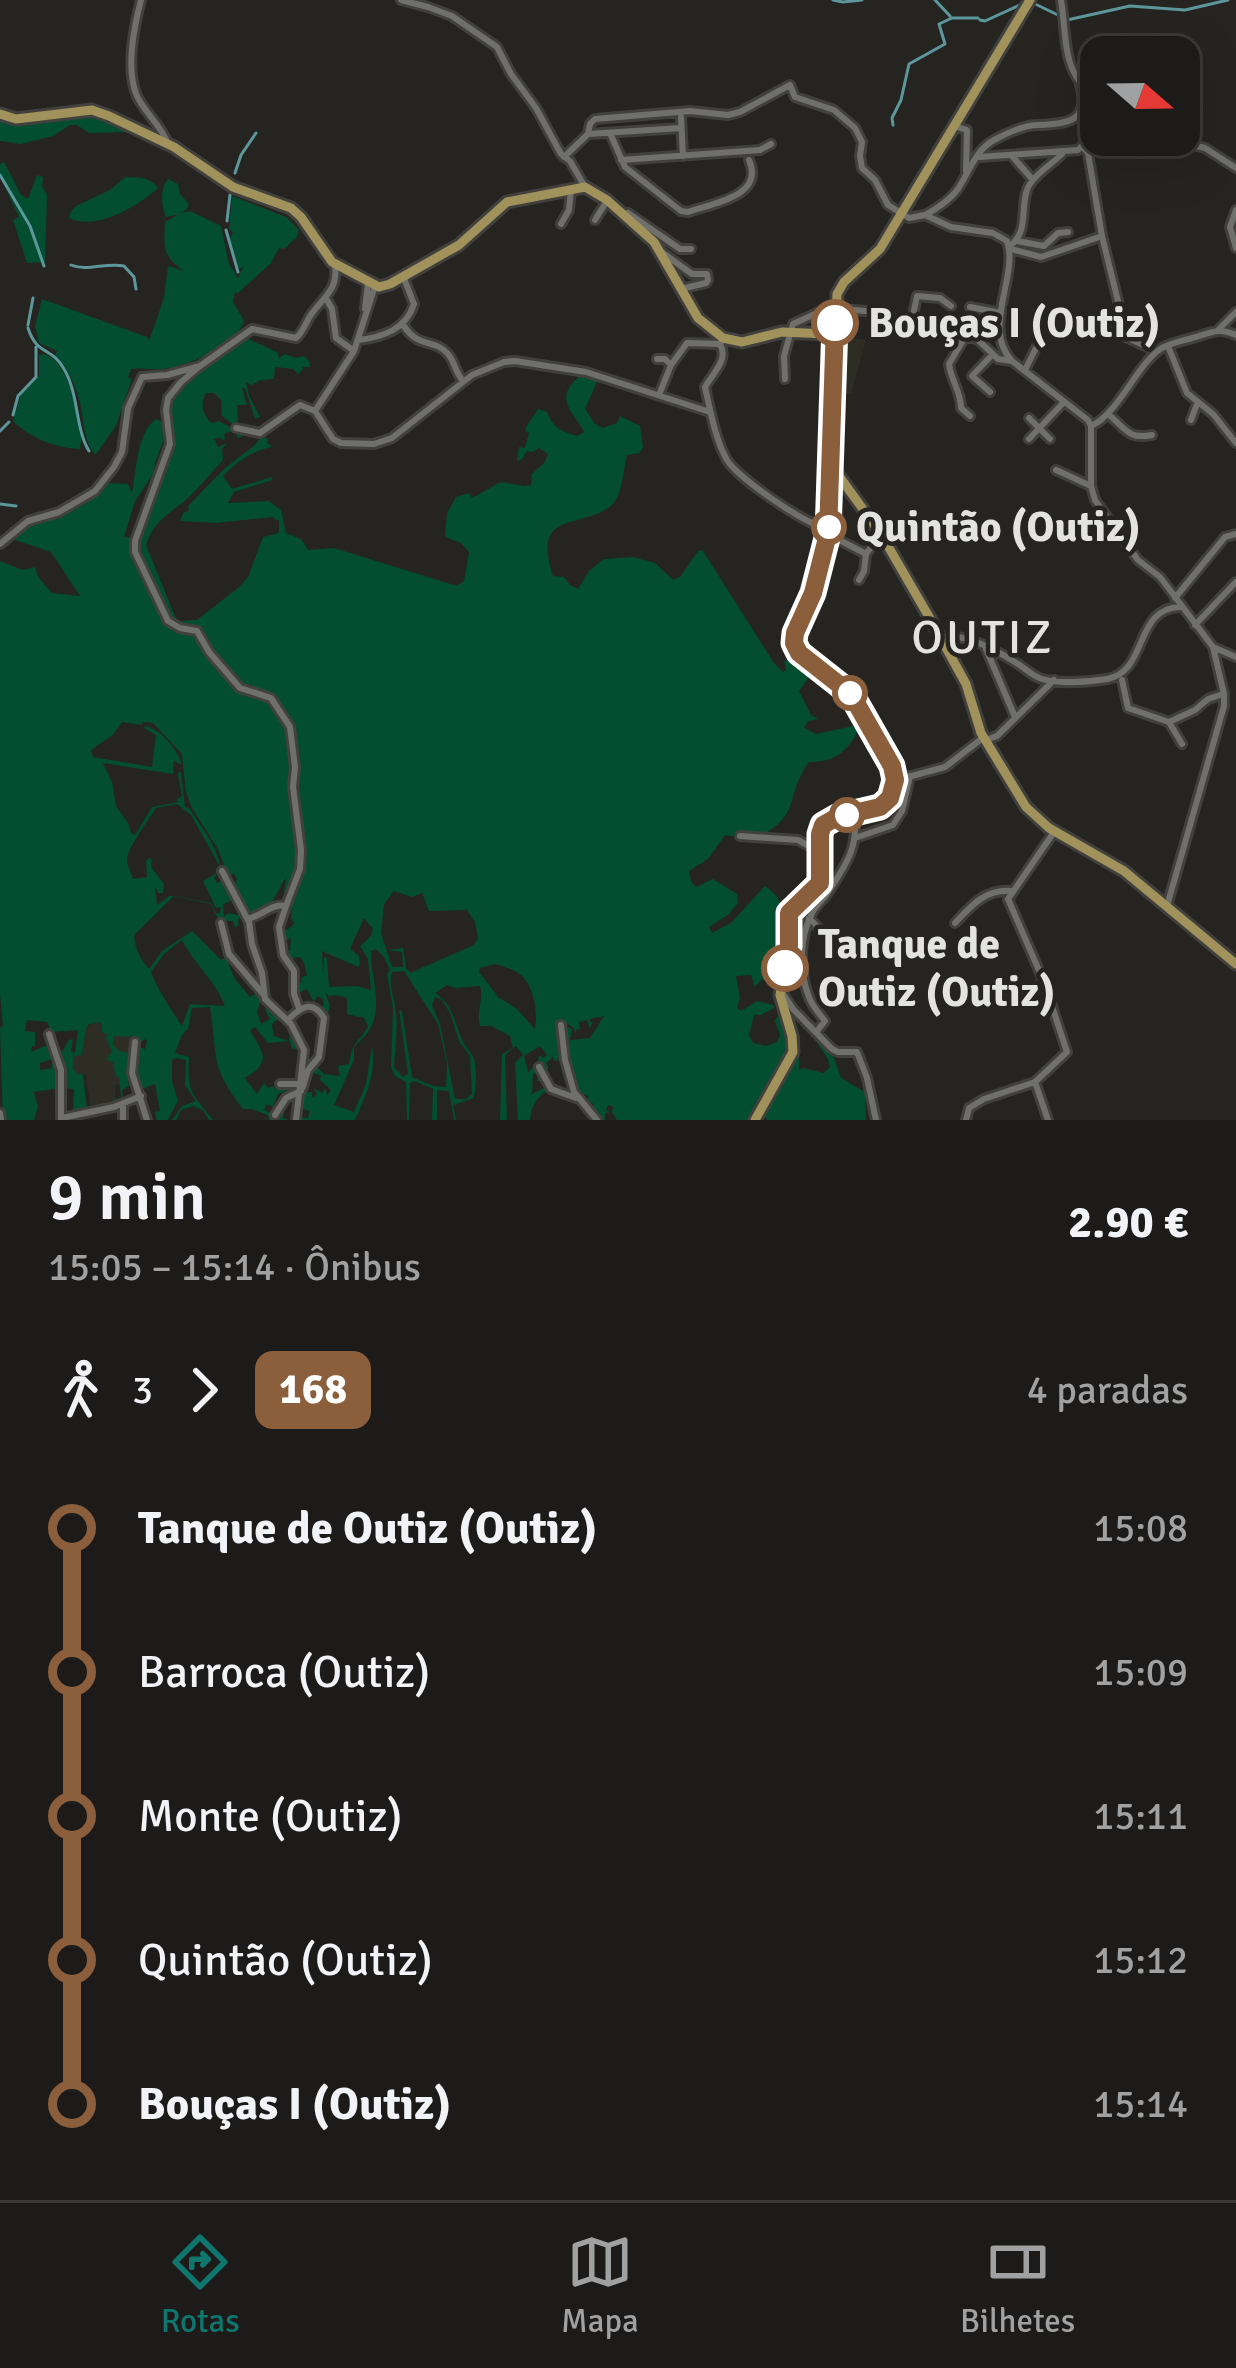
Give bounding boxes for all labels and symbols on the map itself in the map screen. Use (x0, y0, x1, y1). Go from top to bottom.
north arrow (1080, 36, 1200, 156)
place label: Bouças I (Outiz) (868, 298, 1160, 349)
marker: Bouças I (Outiz) (813, 301, 857, 345)
place label: Quintão (Outiz) (856, 502, 1141, 553)
marker: Quintão (Outiz) (813, 511, 845, 543)
district label: OUTIZ (911, 608, 1055, 667)
unlabelled marker (834, 677, 866, 709)
unlabelled marker (831, 799, 863, 831)
place label: Tanque de Outiz (Outiz) (818, 919, 1055, 1018)
marker: Tanque de Outiz (Outiz) (763, 946, 807, 990)

